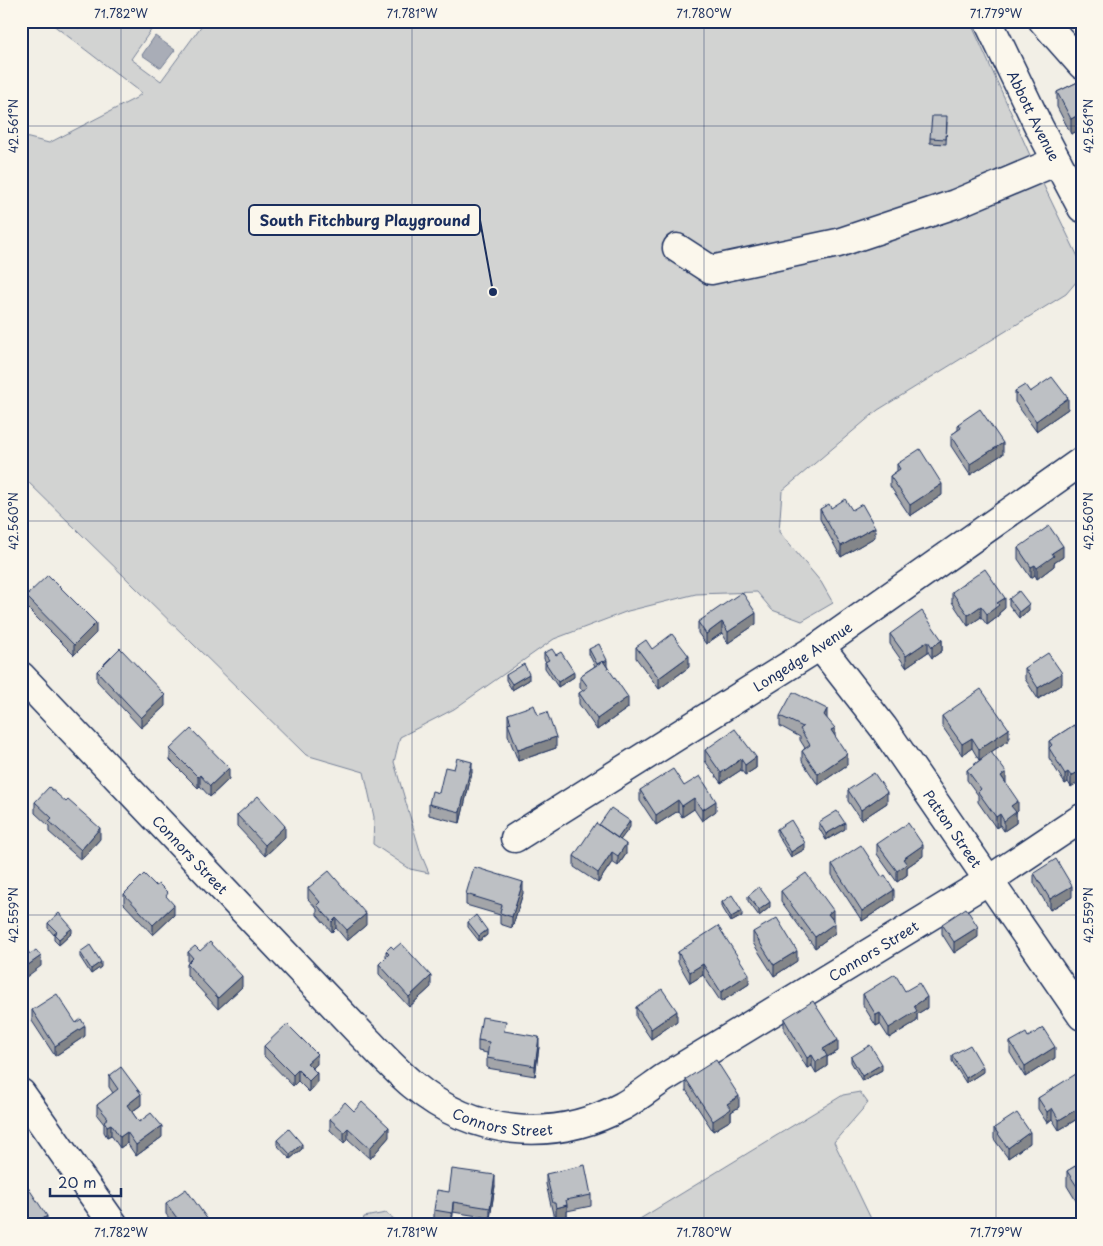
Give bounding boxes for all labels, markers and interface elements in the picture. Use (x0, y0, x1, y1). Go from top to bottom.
text: 71.782°W (94, 4, 149, 22)
text: 71.781°W (386, 4, 438, 22)
text: 71.780°W (676, 4, 732, 22)
text: 71.779°W (970, 4, 1023, 22)
street label: Abbott Avenue (1003, 67, 1066, 165)
text: 42.561°N (4, 99, 22, 153)
text: 42.561°N (1079, 99, 1097, 153)
callout: South Fitchburg Playground (249, 205, 480, 235)
text: South Fitchburg Playground (260, 208, 470, 231)
text: 42.560°N (4, 492, 22, 550)
text: 42.560°N (1079, 492, 1097, 550)
street label: Longedge Avenue (749, 616, 856, 696)
street label: Patton Street (919, 785, 987, 872)
street label: Connors Street (148, 810, 233, 899)
text: 42.559°N (4, 887, 22, 943)
text: 42.559°N (1079, 887, 1097, 943)
street label: Connors Street (824, 915, 923, 986)
street label: Connors Street (449, 1102, 554, 1140)
scale bar (50, 1166, 121, 1198)
text: 20 m (58, 1170, 97, 1193)
text: 71.782°W (94, 1223, 149, 1241)
text: 71.781°W (386, 1223, 438, 1241)
text: 71.780°W (676, 1223, 732, 1241)
text: 71.779°W (970, 1223, 1023, 1241)

